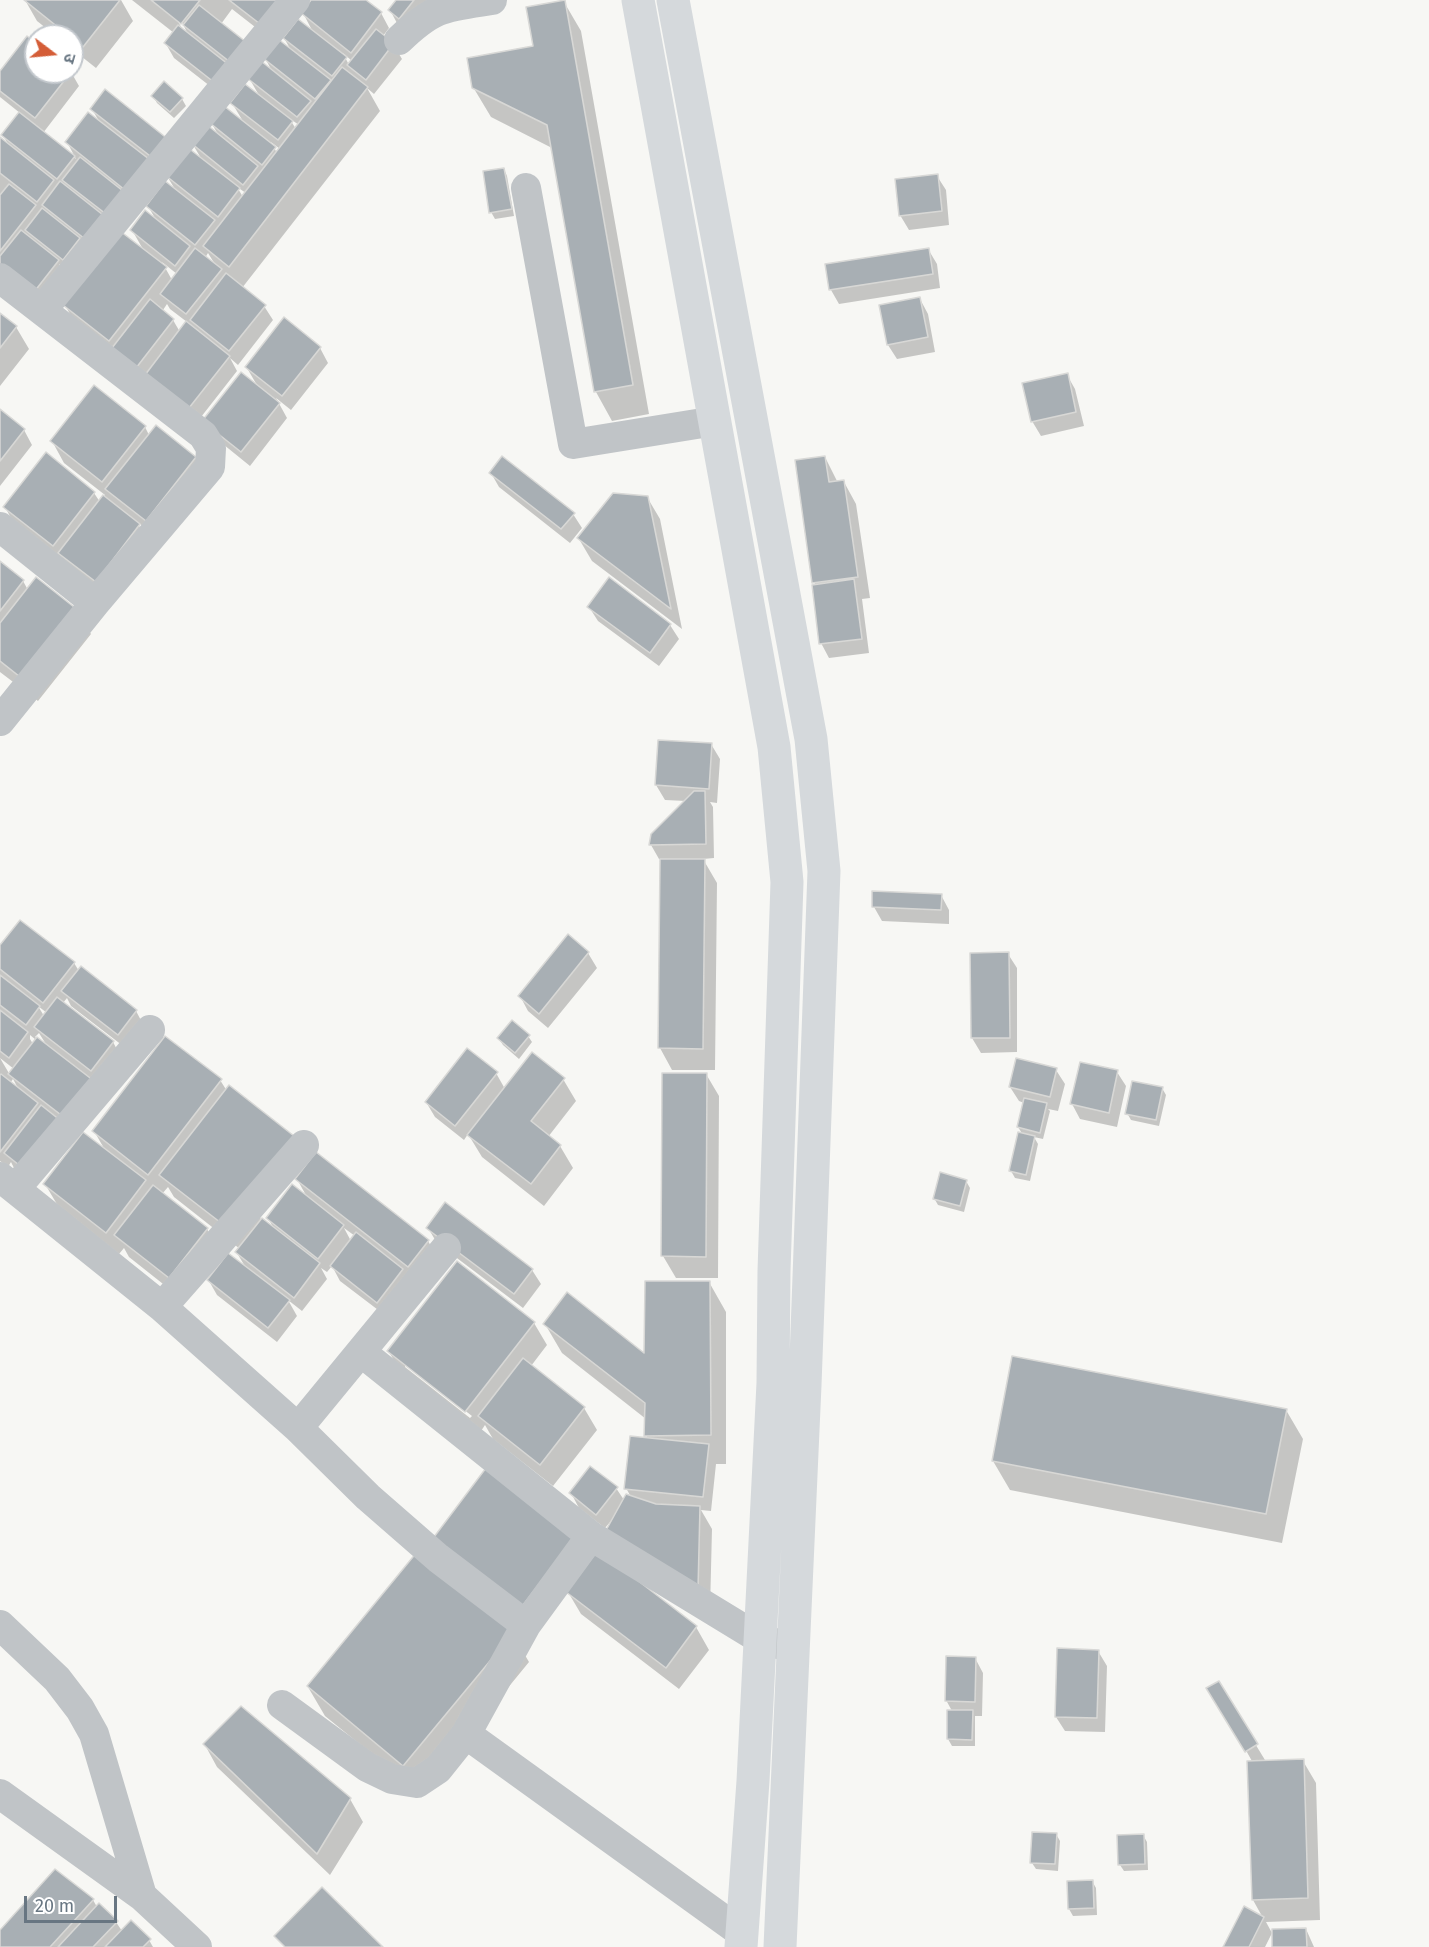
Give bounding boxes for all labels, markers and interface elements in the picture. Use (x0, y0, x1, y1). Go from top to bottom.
north arrow (24, 24, 84, 84)
text: उ (59, 51, 80, 66)
scale bar (27, 1884, 120, 1922)
text: 20 m (35, 1895, 74, 1917)

